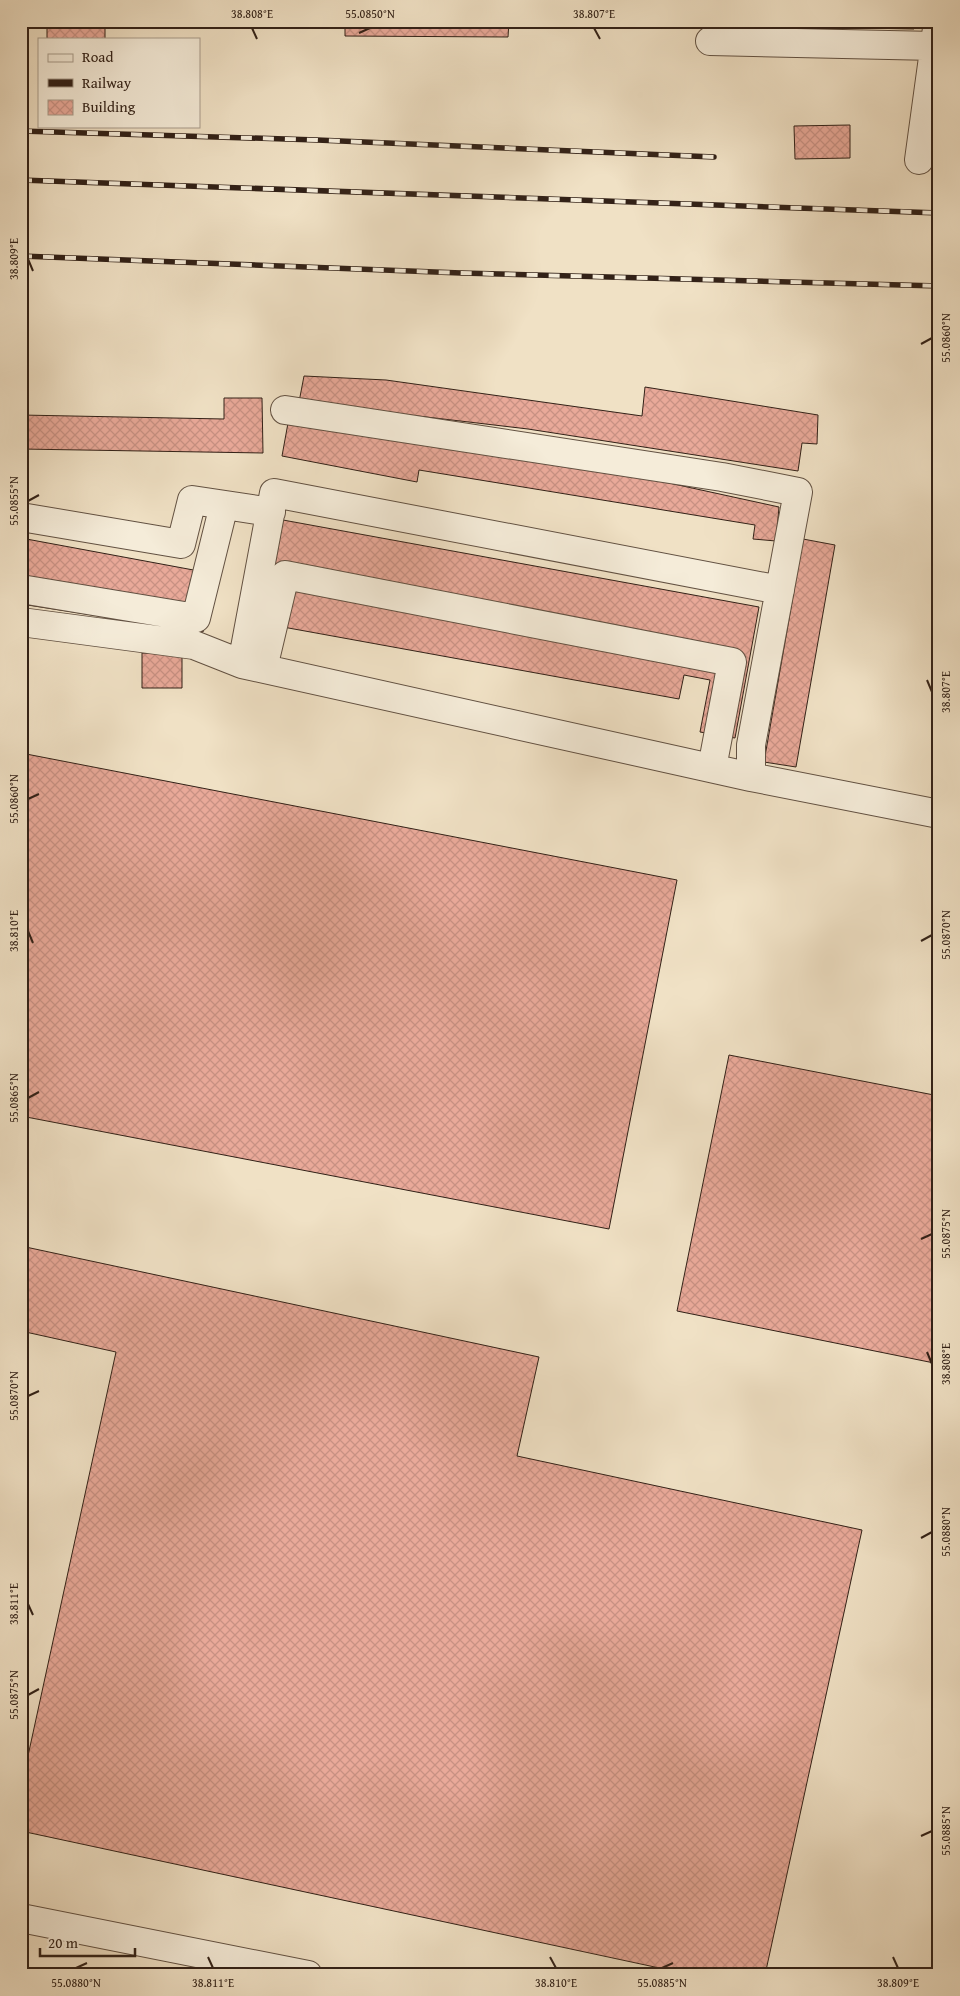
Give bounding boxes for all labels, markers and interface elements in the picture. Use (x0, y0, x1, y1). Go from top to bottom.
text: 38.808°E (231, 5, 273, 22)
text: 55.0850°N (345, 5, 395, 22)
text: 38.807°E (573, 5, 615, 22)
legend (38, 38, 200, 128)
text: Road (82, 46, 113, 67)
text: Railway (82, 72, 132, 93)
text: Building (82, 96, 136, 117)
text: 38.809°E (5, 238, 22, 280)
text: 55.0860°N (937, 313, 954, 363)
text: 55.0855°N (5, 476, 22, 526)
text: 38.807°E (937, 671, 954, 713)
text: 55.0860°N (5, 774, 22, 824)
text: 38.810°E (5, 910, 22, 952)
text: 55.0870°N (937, 910, 954, 960)
text: 55.0865°N (5, 1073, 22, 1123)
text: 55.0875°N (937, 1209, 954, 1259)
text: 38.808°E (937, 1343, 954, 1385)
text: 55.0870°N (5, 1371, 22, 1421)
text: 55.0880°N (937, 1507, 954, 1557)
text: 38.811°E (5, 1583, 22, 1625)
text: 55.0875°N (5, 1670, 22, 1720)
text: 55.0885°N (937, 1806, 954, 1856)
scale bar (40, 1926, 135, 1958)
text: 20 m (48, 1932, 79, 1953)
text: 55.0880°N (51, 1974, 101, 1991)
text: 38.811°E (192, 1974, 234, 1991)
text: 38.810°E (535, 1974, 577, 1991)
text: 55.0885°N (637, 1974, 687, 1991)
text: 38.809°E (877, 1974, 919, 1991)

